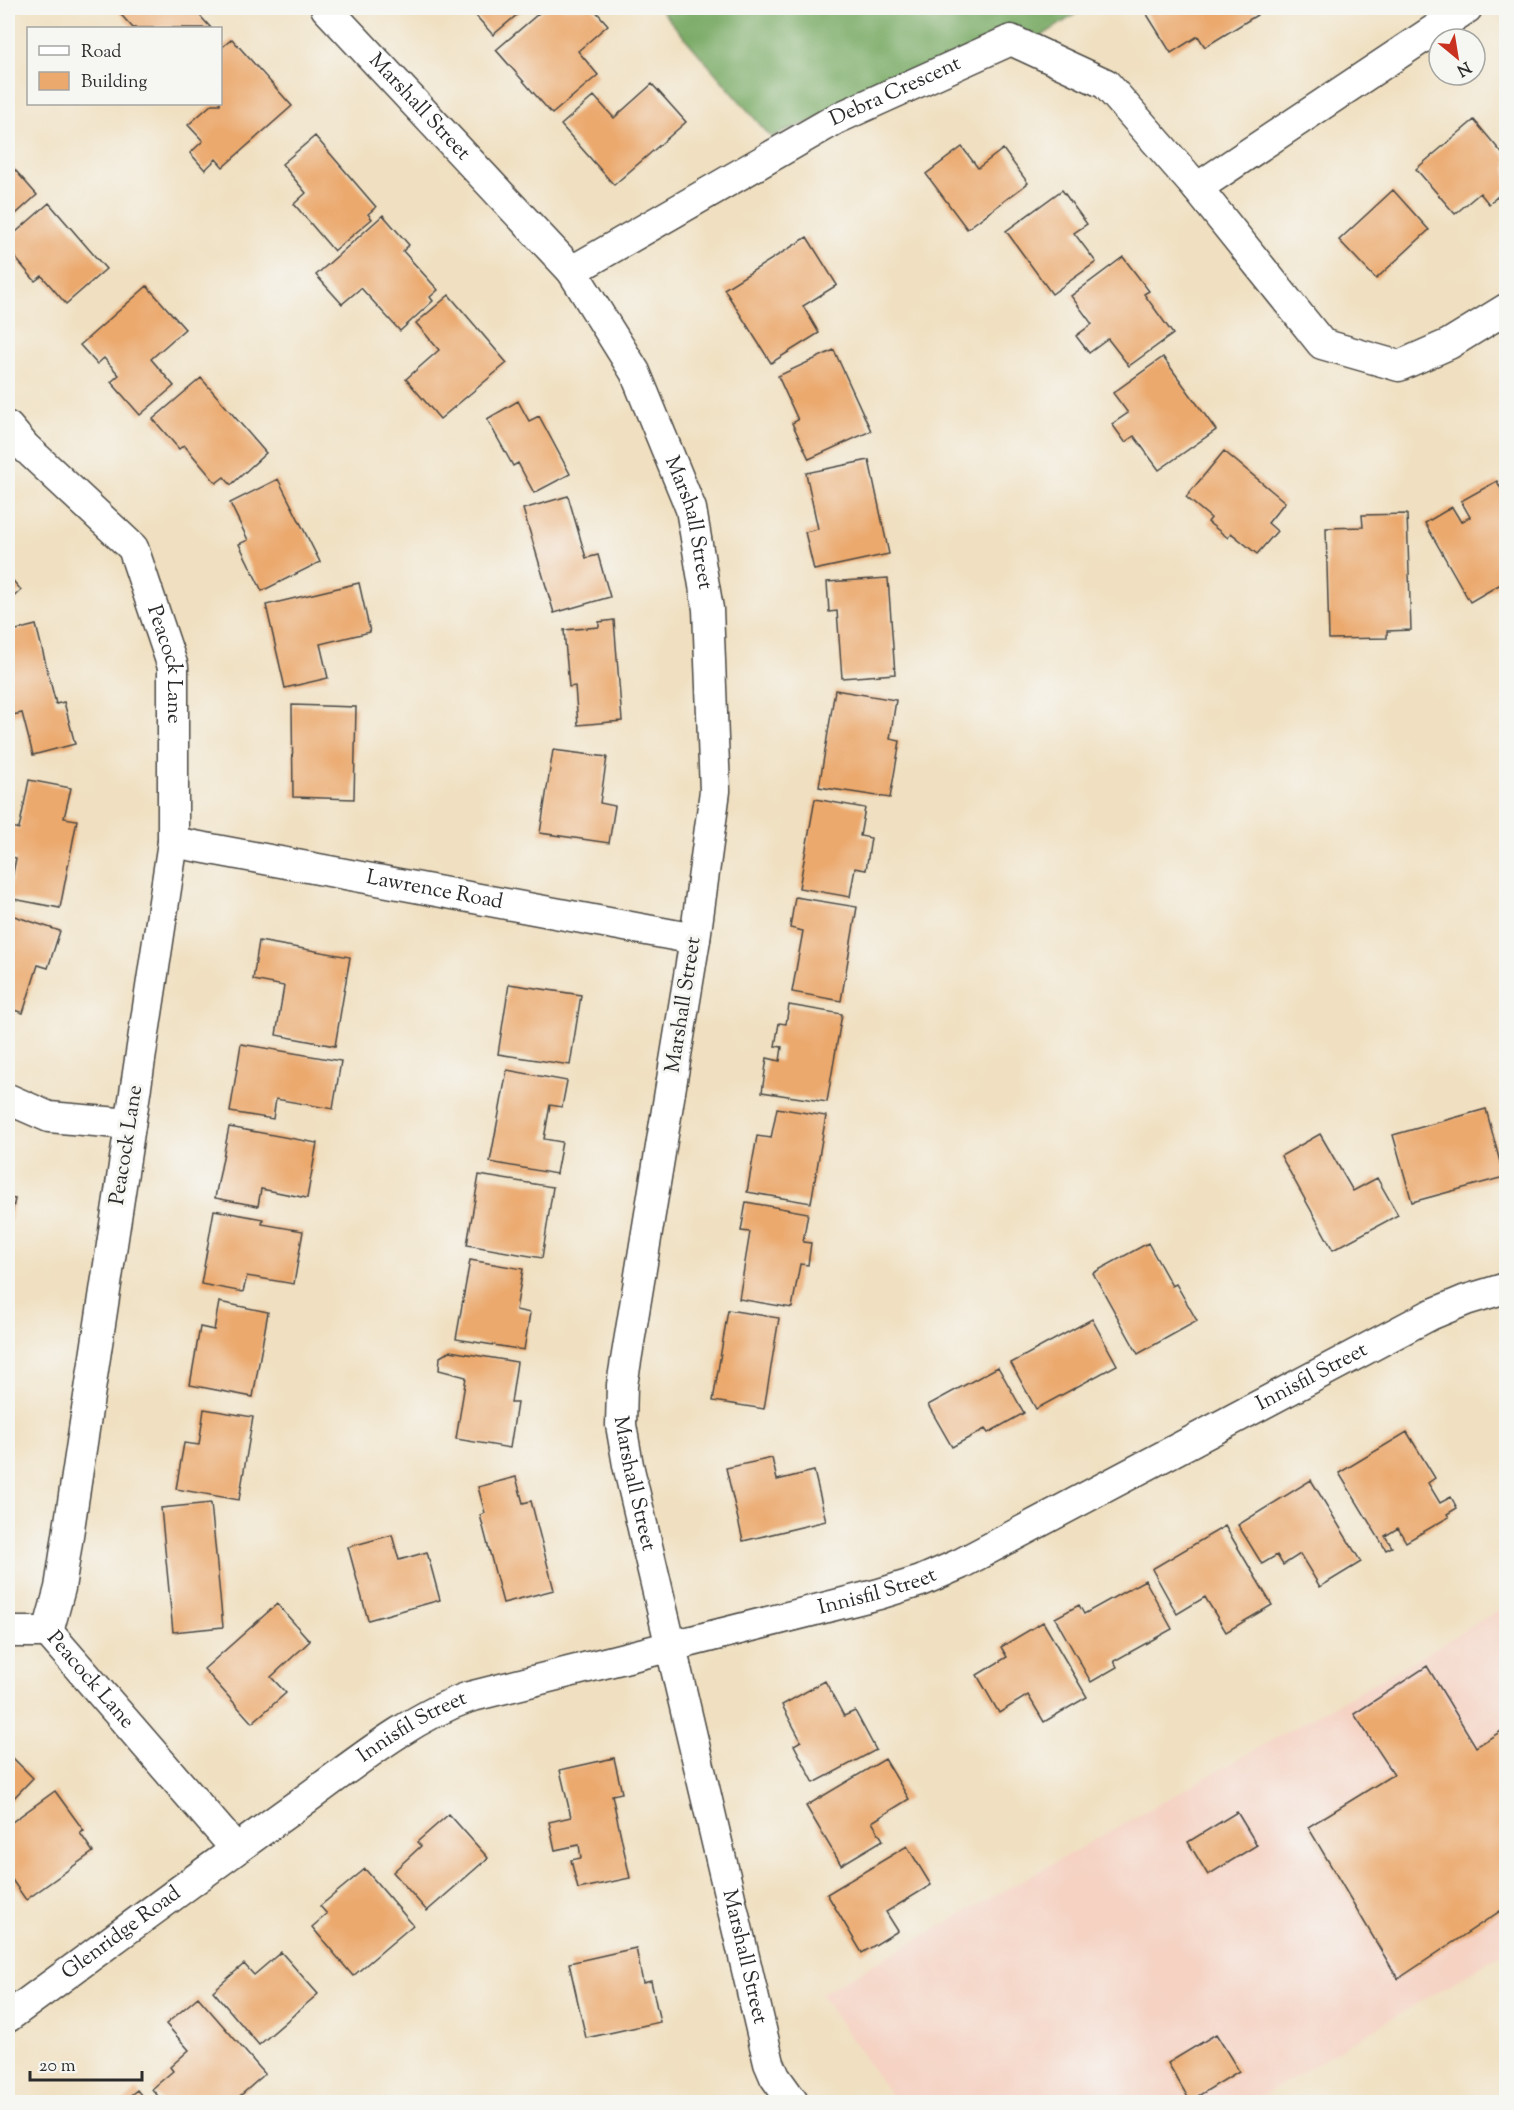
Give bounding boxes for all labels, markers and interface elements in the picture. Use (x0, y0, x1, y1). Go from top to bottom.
legend (27, 27, 222, 105)
north arrow (1427, 27, 1487, 87)
text: Road (81, 40, 121, 66)
street label: Marshall Street (361, 47, 477, 168)
street label: Debra Crescent (825, 49, 966, 135)
text: N (1452, 55, 1475, 81)
text: Building (81, 70, 147, 96)
street label: Marshall Street (656, 452, 719, 592)
street label: Peacock Lane (138, 601, 188, 724)
street label: Lawrence Road (364, 863, 506, 918)
street label: Marshall Street (658, 935, 710, 1075)
street label: Peacock Lane (103, 1083, 151, 1207)
street label: Innisfil Street (1251, 1336, 1373, 1419)
street label: Marshall Street (605, 1414, 663, 1554)
street label: Innisfil Street (815, 1561, 942, 1624)
street label: Peacock Lane (39, 1625, 141, 1736)
street label: Innisfil Street (352, 1684, 471, 1771)
street label: Glenridge Road (56, 1879, 188, 1988)
street label: Marshall Street (714, 1887, 774, 2027)
scale bar (30, 2044, 142, 2082)
text: 20 m (39, 2054, 76, 2080)

